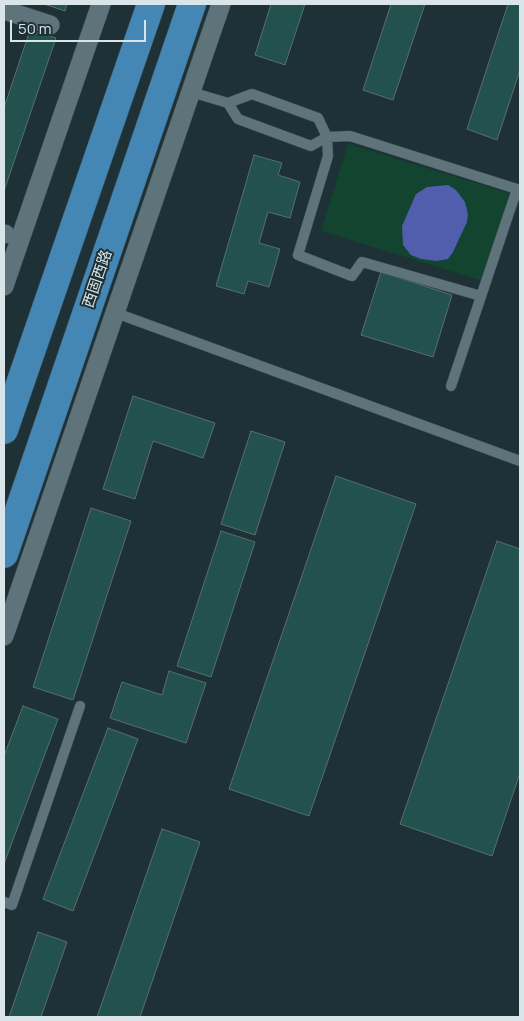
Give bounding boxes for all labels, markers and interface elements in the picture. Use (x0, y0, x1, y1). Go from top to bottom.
scale bar (12, 10, 149, 42)
text: 50 m (18, 18, 52, 39)
street label: 西固西路 (80, 248, 116, 310)

